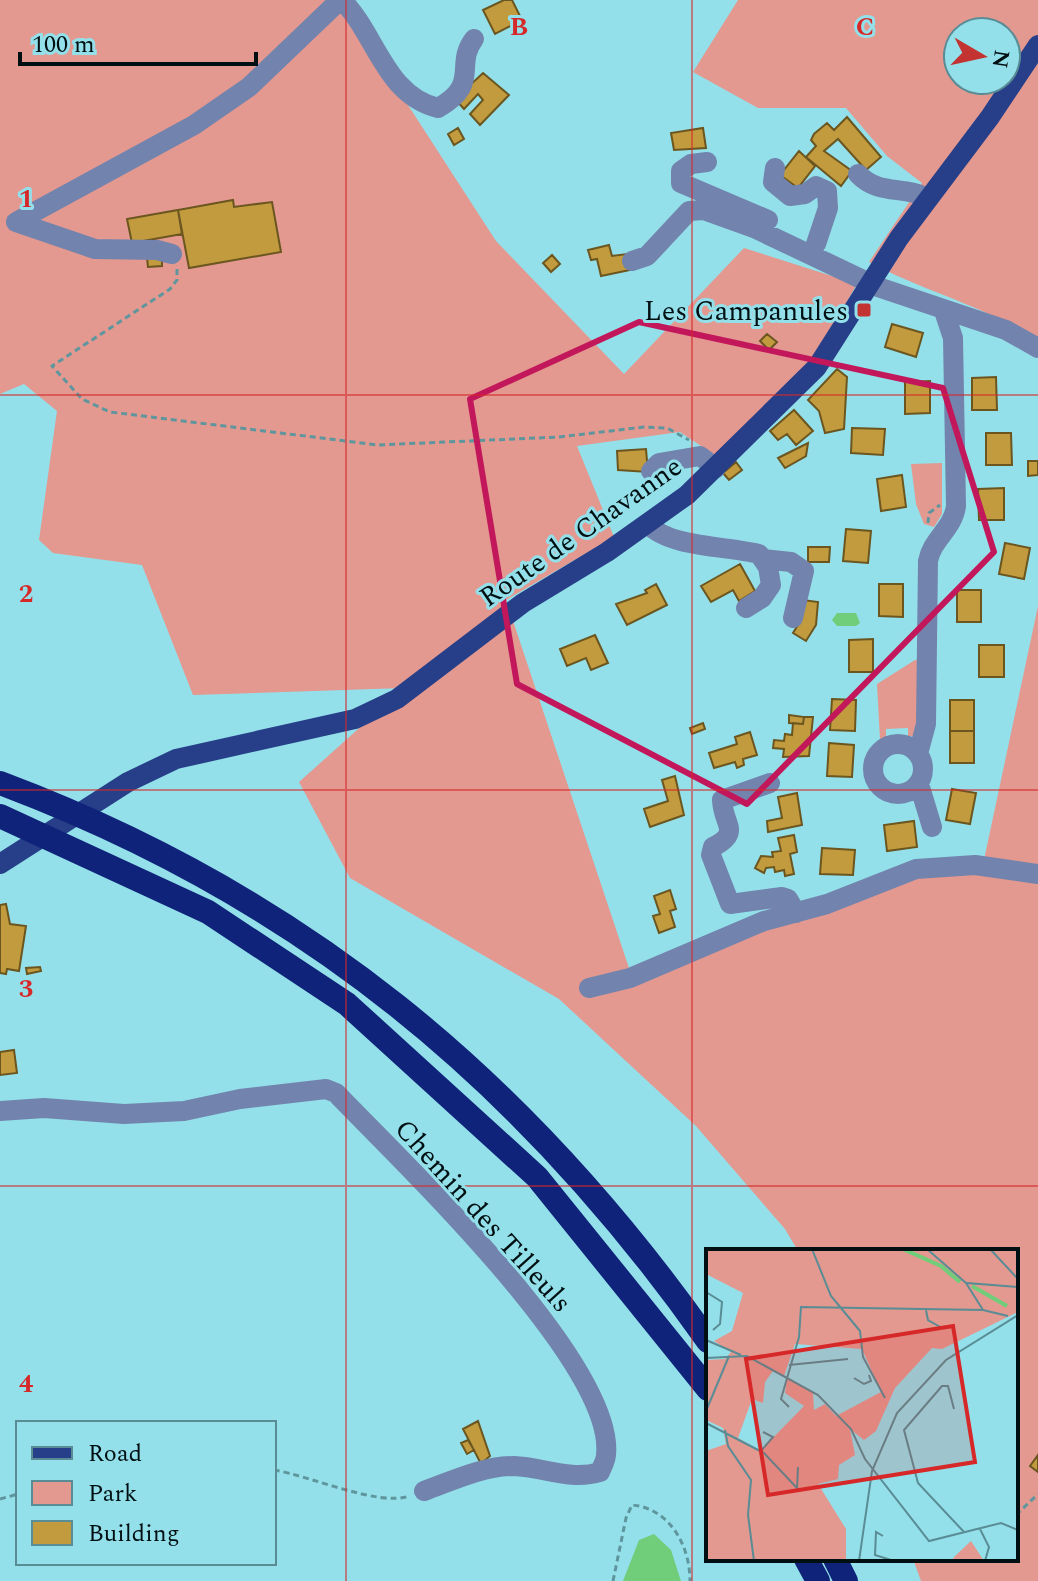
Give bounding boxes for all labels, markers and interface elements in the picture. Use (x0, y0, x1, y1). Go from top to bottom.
text: B (510, 7, 528, 47)
text: C (856, 7, 874, 47)
scale bar (20, 16, 256, 66)
north arrow (942, 16, 1022, 96)
text: 100 m (32, 27, 95, 63)
text: N (983, 47, 1018, 70)
text: 1 (19, 179, 33, 219)
place label: Les Campanules (644, 290, 848, 333)
marker: Les Campanules (855, 301, 873, 319)
street label: Route de Chavanne (470, 446, 691, 619)
text: 2 (19, 574, 33, 614)
text: 3 (19, 969, 33, 1009)
street label: Chemin des Tilleuls (384, 1109, 582, 1323)
inset map (706, 1249, 1018, 1561)
text: 4 (19, 1364, 34, 1404)
legend (16, 1421, 276, 1565)
text: Road (88, 1436, 142, 1472)
text: Park (88, 1476, 138, 1512)
text: Building (88, 1516, 180, 1552)

